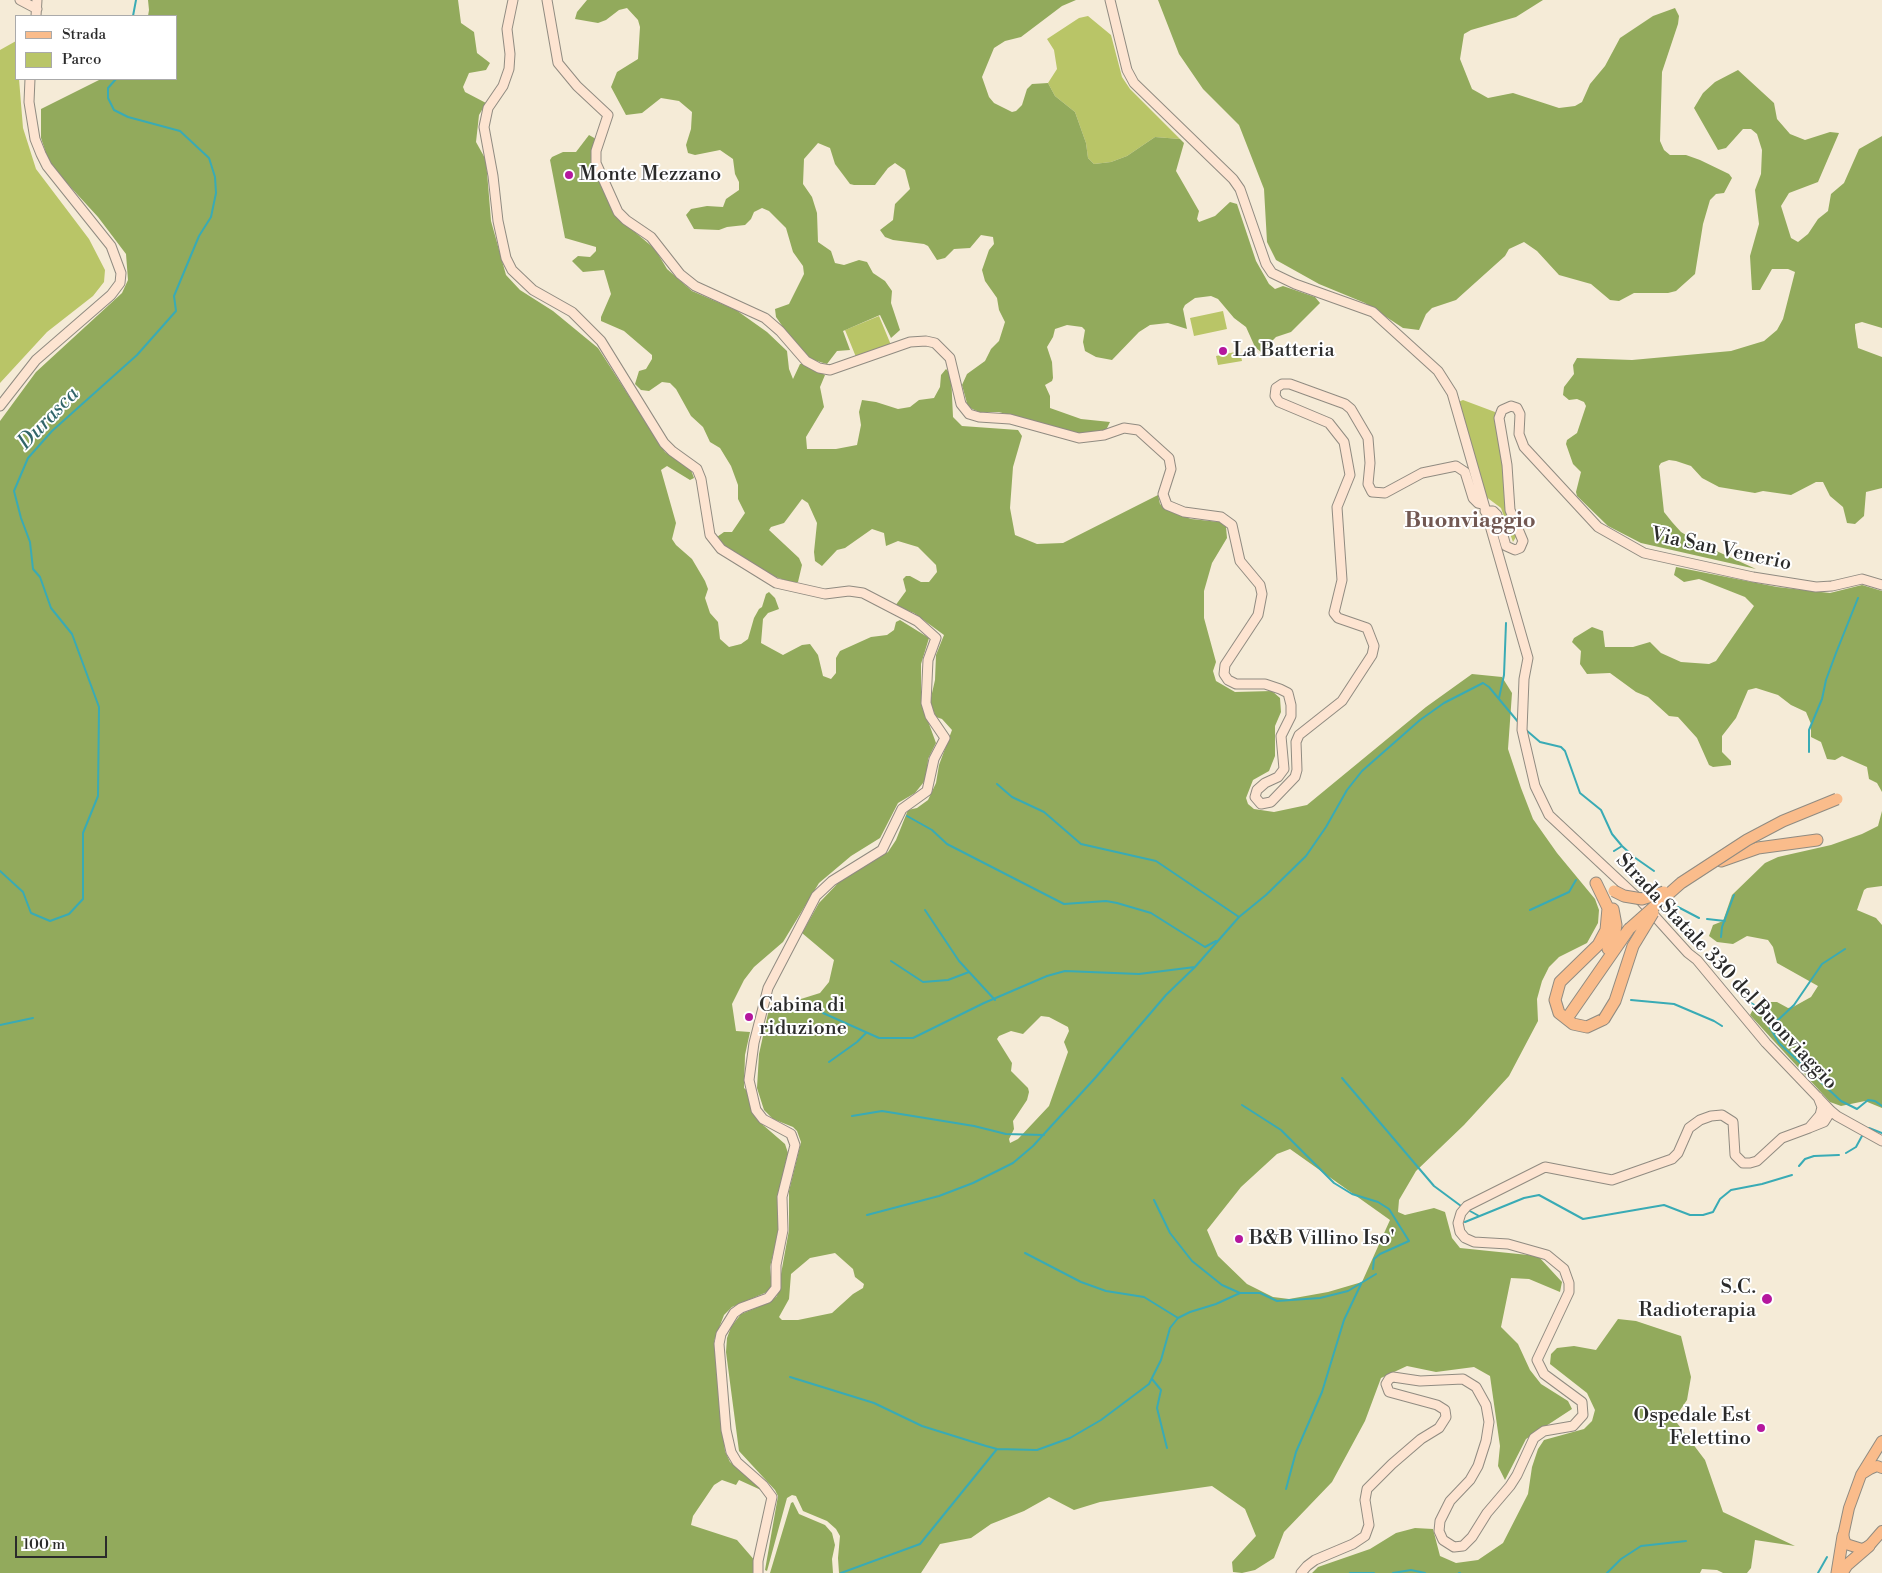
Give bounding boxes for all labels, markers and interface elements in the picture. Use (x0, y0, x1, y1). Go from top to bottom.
legend (15, 15, 178, 80)
text: Strada (62, 25, 106, 44)
text: Parco (62, 50, 101, 69)
place label: Monte Mezzano (579, 163, 721, 187)
marker: Monte Mezzano (563, 169, 575, 181)
place label: La Batteria (1233, 339, 1335, 363)
marker: La Batteria (1217, 345, 1229, 357)
water label: Durasca (13, 382, 85, 456)
district label: Buonviaggio (1404, 509, 1536, 535)
street label: Via San Venerio (1648, 523, 1794, 577)
street label: Strada Statale 330 del Buonviaggio (1610, 849, 1842, 1095)
place label: Cabina di riduzione (759, 994, 847, 1041)
marker: Cabina di riduzione (743, 1011, 755, 1023)
place label: B&B Villino Iso' (1249, 1227, 1395, 1251)
marker: B&B Villino Iso' (1233, 1233, 1245, 1245)
place label: S.C. Radioterapia (1639, 1276, 1756, 1323)
marker: S.C. Radioterapia (1760, 1292, 1774, 1306)
place label: Ospedale Est Felettino (1634, 1404, 1751, 1451)
marker: Ospedale Est Felettino (1755, 1422, 1767, 1434)
scale bar (18, 1526, 110, 1558)
text: 100 m (23, 1535, 65, 1554)

